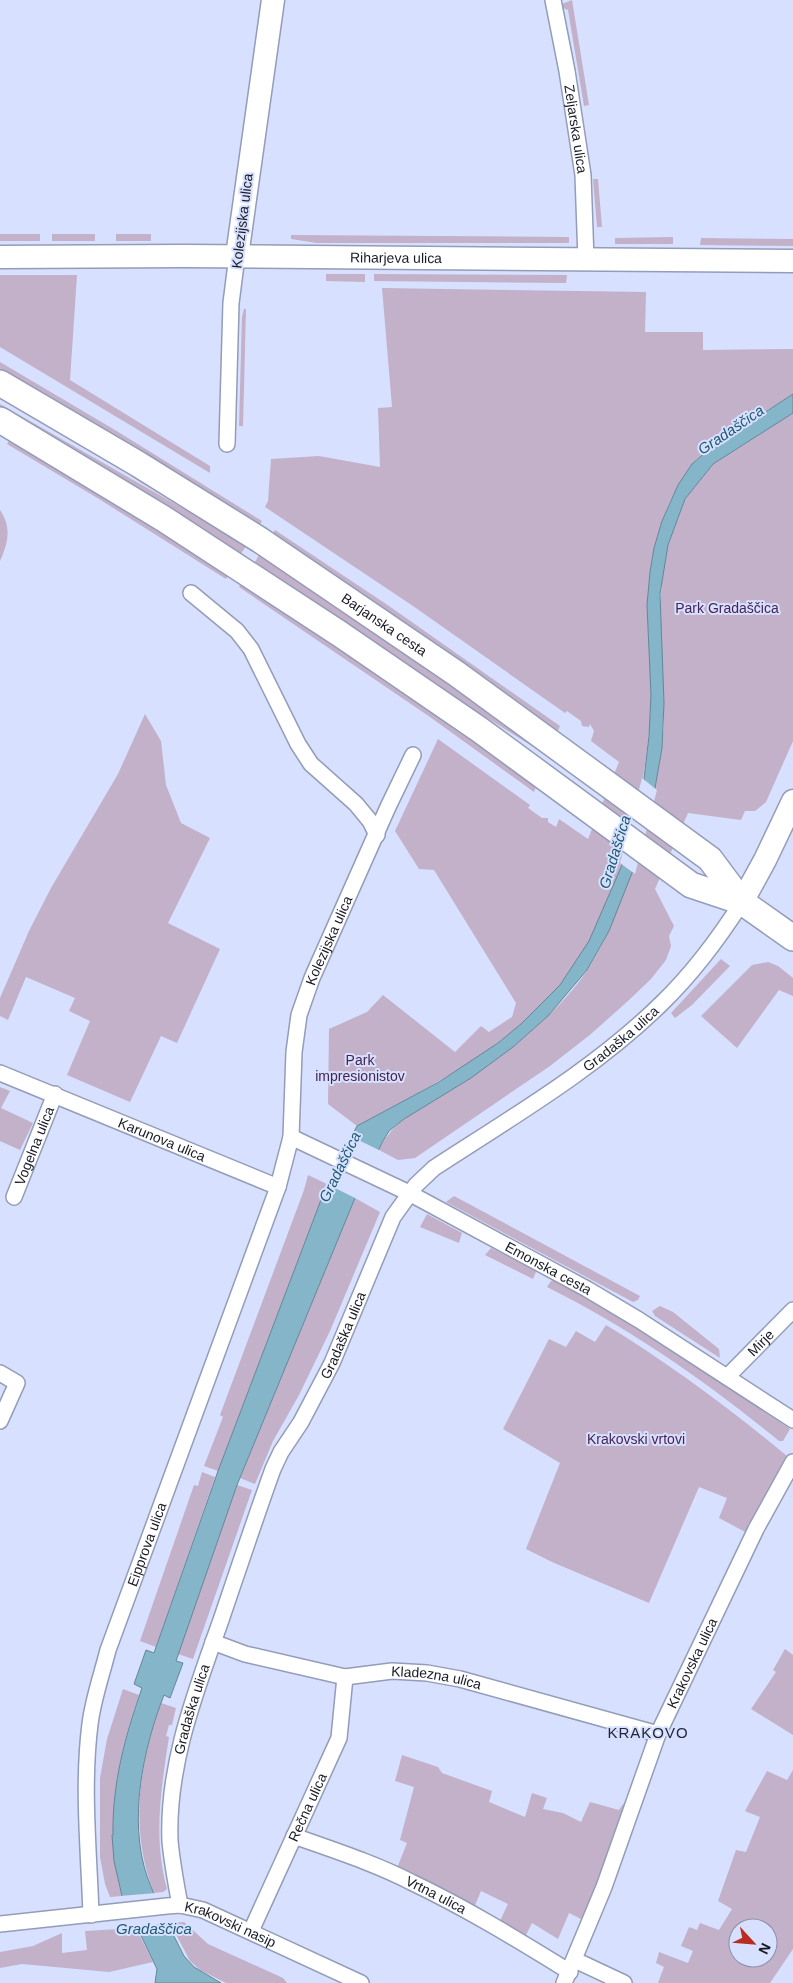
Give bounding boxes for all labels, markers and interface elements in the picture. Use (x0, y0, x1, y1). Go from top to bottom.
street label: Zeljarska ulica (561, 83, 591, 175)
street label: Kolezijska ulica (228, 172, 256, 269)
street label: Riharjeva ulica (350, 249, 442, 266)
water label: Gradaščica (695, 401, 767, 458)
street label: Barjanska cesta (339, 590, 430, 659)
park label: Park Gradaščica (675, 600, 779, 616)
water label: Gradaščica (595, 813, 634, 891)
street label: Kolezijska ulica (302, 893, 356, 987)
street label: Gradaška ulica (580, 1003, 662, 1075)
park label: Park impresionistov (315, 1052, 405, 1084)
street label: Vogelna ulica (11, 1104, 57, 1188)
street label: Karunova ulica (116, 1114, 208, 1164)
water label: Gradaščica (315, 1129, 364, 1205)
street label: Emonska cesta (502, 1238, 595, 1298)
street label: Gradaška ulica (317, 1289, 369, 1382)
street label: Mirje (744, 1326, 777, 1359)
park label: Krakovski vrtovi (587, 1431, 685, 1447)
street label: Eipprova ulica (124, 1500, 170, 1588)
street label: Krakovska ulica (664, 1615, 720, 1711)
street label: Gradaška ulica (171, 1662, 213, 1756)
street label: Kladezna ulica (391, 1663, 483, 1693)
district label: KRAKOVO (607, 1724, 689, 1741)
street label: Rečna ulica (285, 1770, 330, 1844)
street label: Vrtna ulica (403, 1873, 469, 1917)
street label: Krakovski nasip (183, 1898, 279, 1951)
north arrow (728, 1918, 778, 1968)
water label: Gradaščica (116, 1920, 192, 1937)
text: N (755, 1941, 774, 1957)

